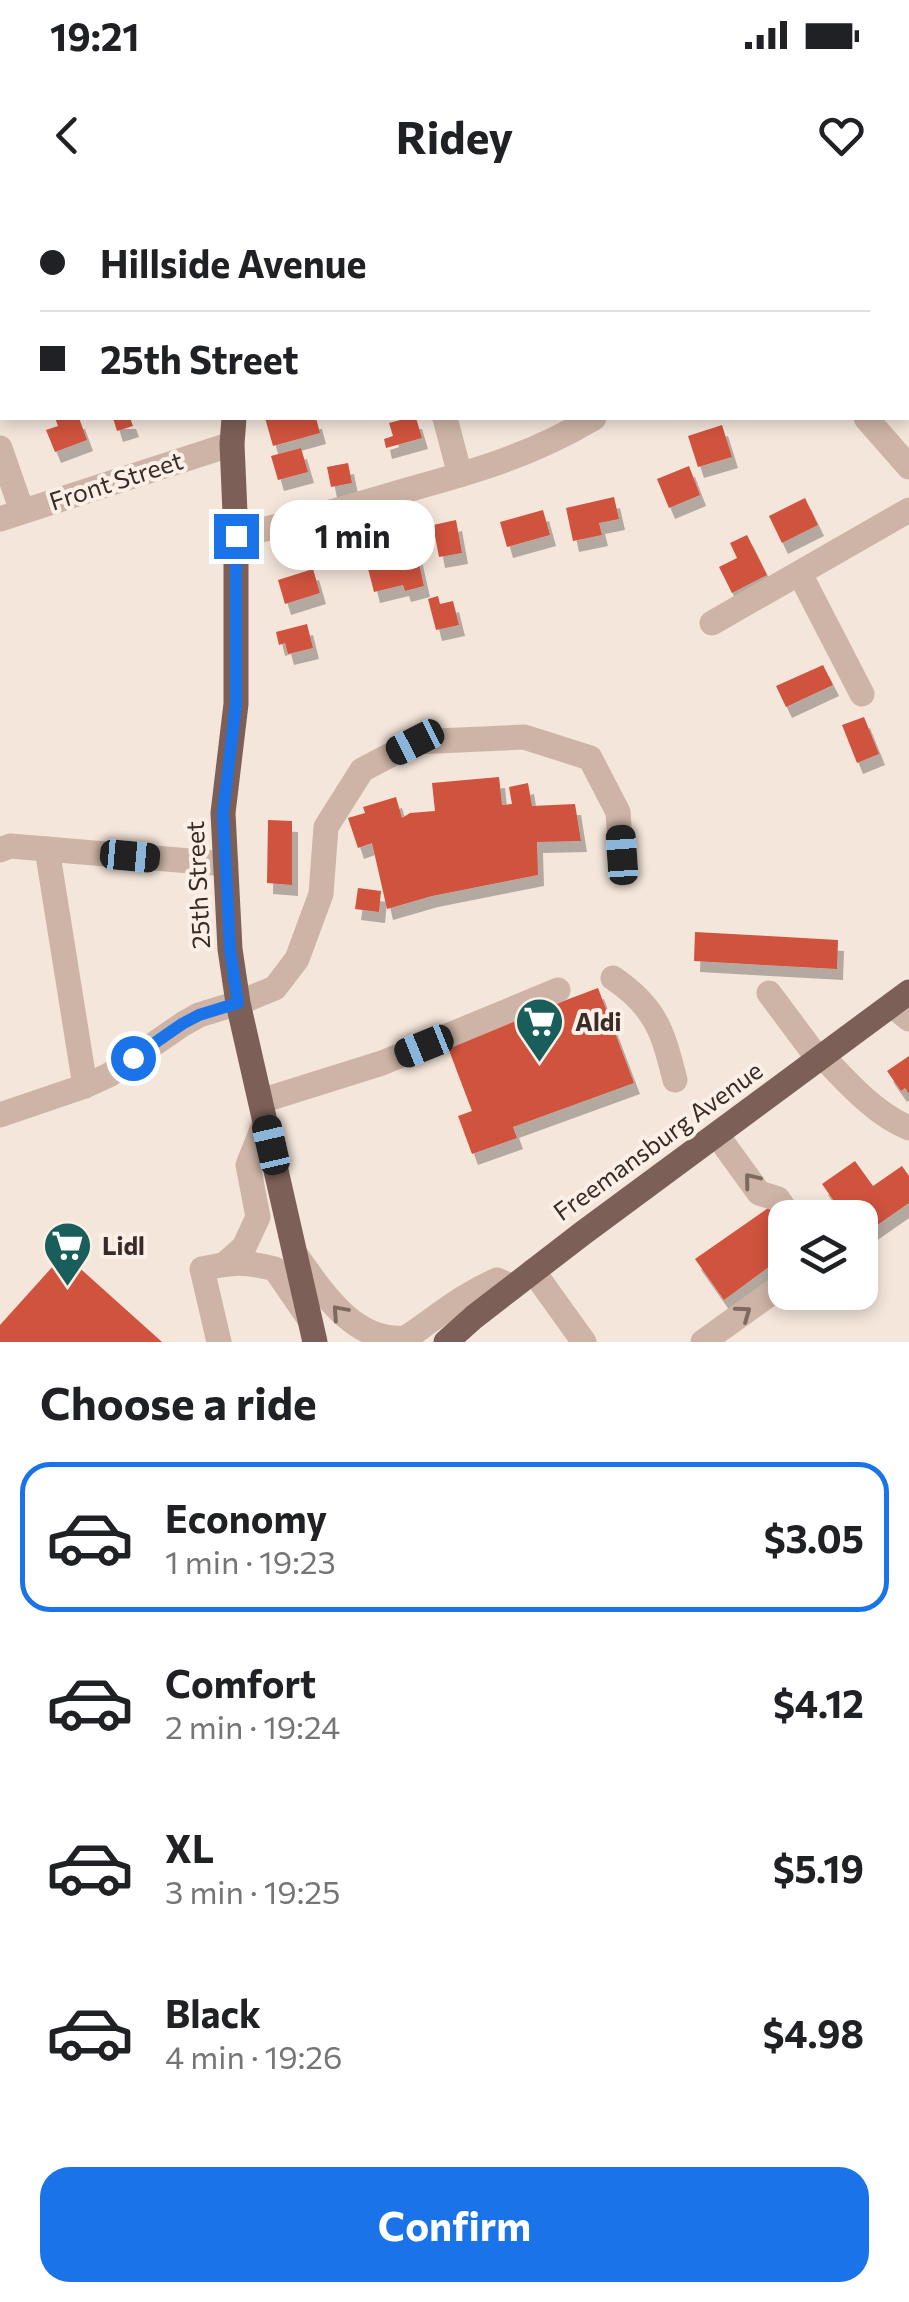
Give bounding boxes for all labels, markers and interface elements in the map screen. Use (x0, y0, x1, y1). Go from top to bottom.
text: 19:21 (50, 12, 140, 59)
icon: back (40, 108, 95, 163)
text: Ridey (396, 108, 513, 163)
icon: heart (814, 108, 869, 163)
text: Hillside Avenue (100, 239, 367, 286)
text: 25th Street (100, 335, 299, 382)
street label: Front Street (45, 444, 186, 516)
callout: 1 min (271, 501, 436, 571)
route end (214, 514, 259, 559)
text: 1 min (315, 515, 390, 555)
car (381, 715, 449, 769)
street label: 25th Street (179, 820, 215, 950)
car (605, 824, 639, 886)
car (99, 838, 161, 874)
supermarket icon: Aldi (514, 996, 566, 1064)
place label: Aldi (575, 1006, 621, 1036)
car (391, 1021, 457, 1071)
route start (111, 1036, 156, 1081)
street label: Freemansburg Avenue (547, 1054, 768, 1226)
car (250, 1112, 292, 1178)
one-way arrow (745, 1174, 763, 1192)
map controls (768, 1200, 878, 1310)
button: layers (768, 1200, 878, 1310)
supermarket icon: Lidl (41, 1220, 93, 1288)
place label: Lidl (102, 1230, 145, 1260)
one-way arrow (332, 1305, 350, 1324)
one-way arrow (733, 1307, 751, 1324)
text: Choose a ride (40, 1374, 317, 1429)
icon: car (45, 1492, 135, 1582)
text: Economy (165, 1494, 327, 1541)
text: $3.05 (764, 1514, 864, 1561)
text: 1 min · 19:23 (165, 1541, 336, 1581)
icon: car (45, 1657, 135, 1747)
text: Comfort (165, 1659, 316, 1706)
text: $4.12 (773, 1679, 864, 1726)
text: 2 min · 19:24 (165, 1706, 340, 1746)
icon: car (45, 1822, 135, 1912)
text: XL (165, 1824, 214, 1871)
text: $5.19 (773, 1844, 864, 1891)
text: 3 min · 19:25 (165, 1871, 340, 1911)
icon: car (45, 1987, 135, 2077)
text: Black (165, 1989, 261, 2036)
text: $4.98 (763, 2009, 864, 2056)
text: 4 min · 19:26 (165, 2036, 342, 2076)
button: Confirm (40, 2167, 869, 2282)

